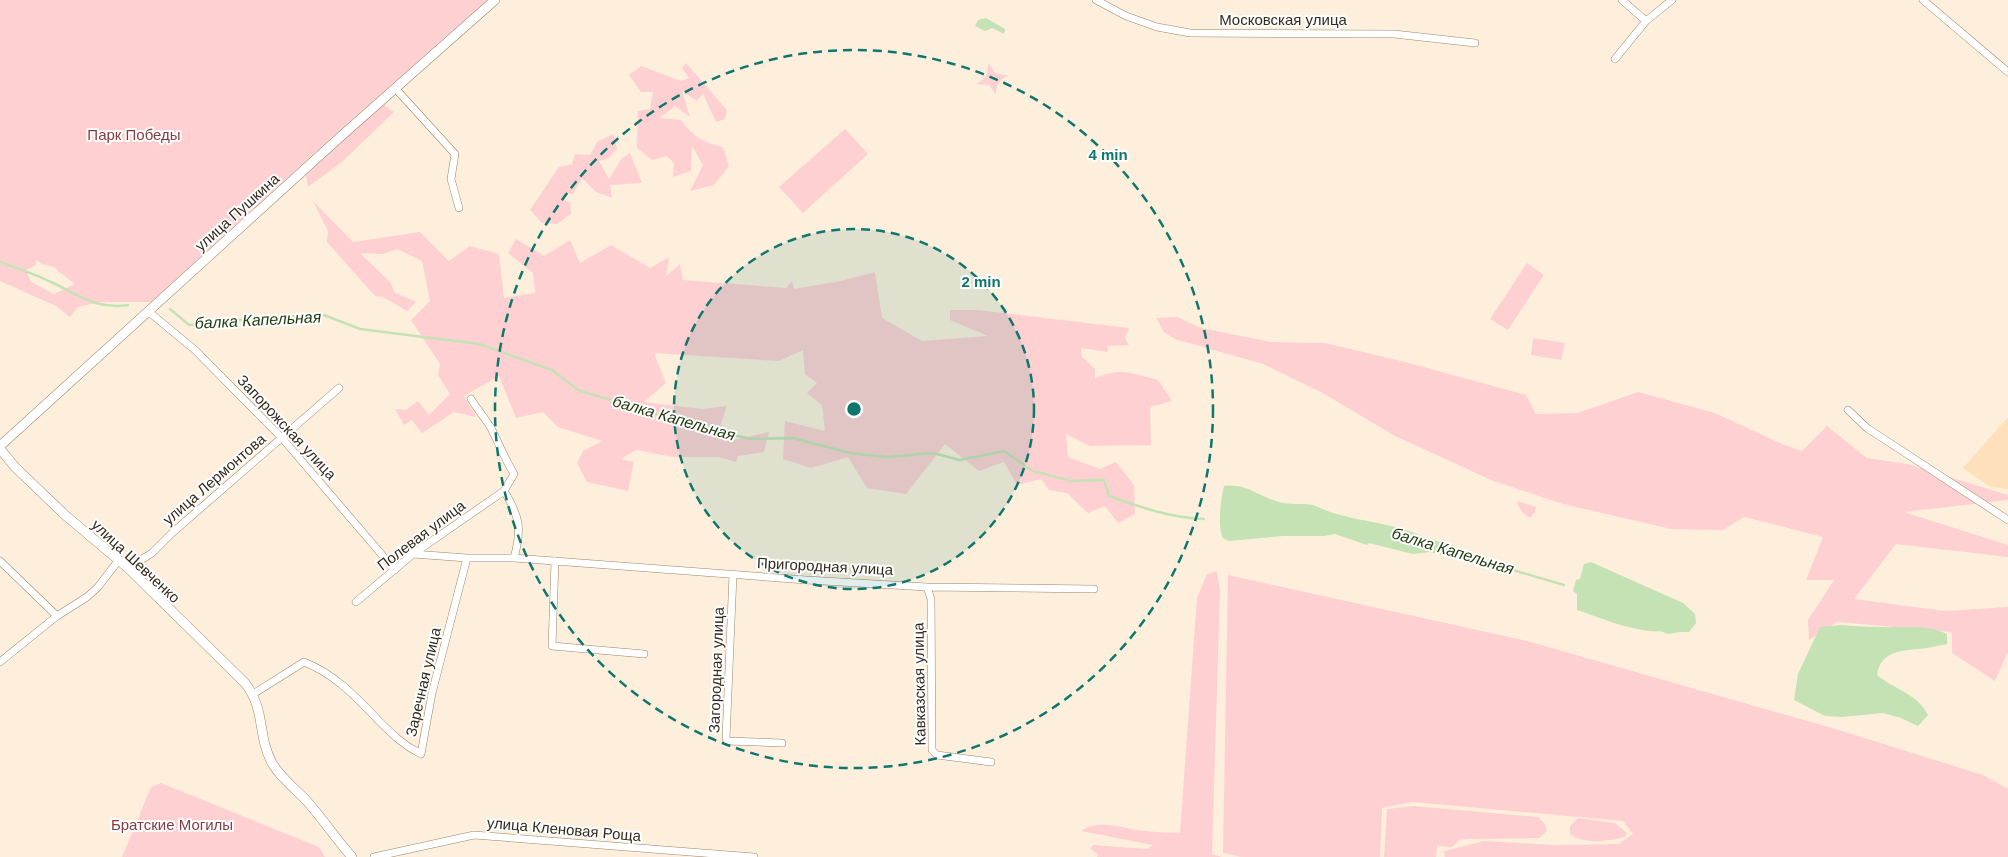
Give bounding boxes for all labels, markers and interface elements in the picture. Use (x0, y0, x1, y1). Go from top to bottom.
street label: Московская улица (1219, 11, 1347, 28)
park label: Парк Победы (87, 126, 181, 143)
text: 4 min (1088, 146, 1128, 163)
street label: улица Пушкина (191, 169, 283, 254)
text: 2 min (961, 273, 1001, 290)
water label: балка Капельная (194, 308, 322, 332)
street label: Запорожская улица (234, 371, 340, 483)
water label: балка Капельная (611, 392, 738, 444)
centre of rings (845, 400, 863, 418)
street label: улица Лермонтова (159, 429, 269, 528)
street label: Полевая улица (374, 496, 469, 574)
street label: улица Шевченко (88, 516, 184, 606)
water label: балка Капельная (1390, 524, 1516, 578)
street label: Пригородная улица (757, 554, 894, 578)
street label: Загородная улица (705, 606, 727, 733)
street label: Кавказская улица (909, 622, 929, 746)
street label: Заречная улица (402, 625, 444, 738)
street label: улица Кленовая Роща (486, 814, 642, 844)
park label: Братские Могилы (111, 816, 233, 833)

